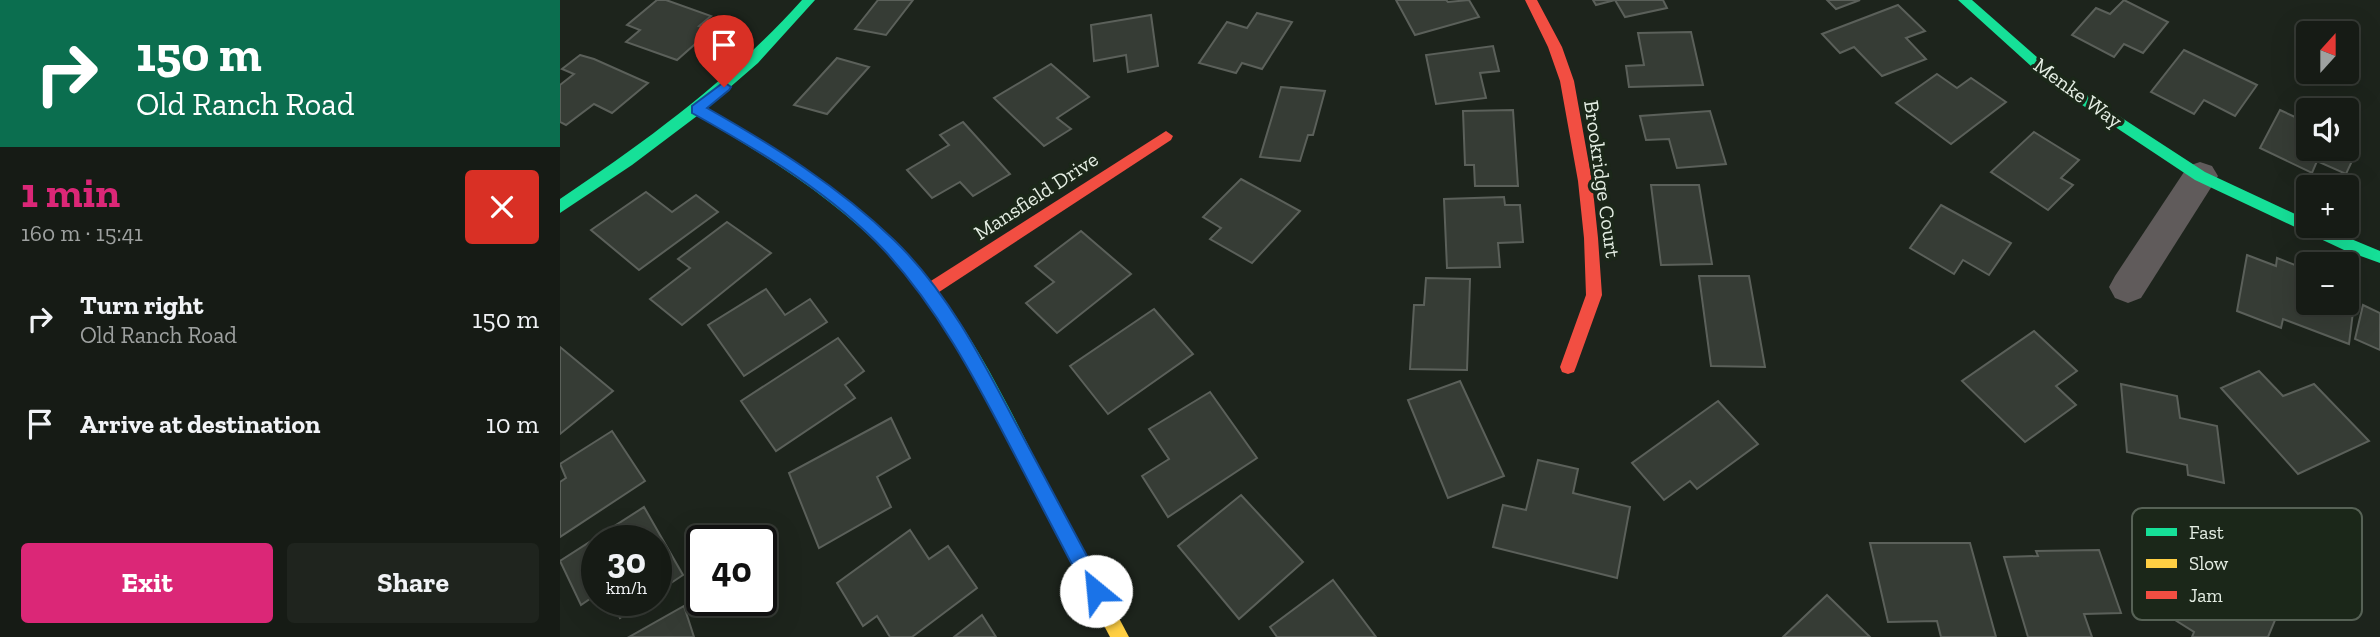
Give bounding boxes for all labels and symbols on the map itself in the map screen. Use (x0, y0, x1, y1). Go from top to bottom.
pin (694, 15, 754, 87)
north arrow (2296, 21, 2359, 84)
street label: Menke Way (2029, 52, 2128, 133)
street label: Brookridge Court (1579, 98, 1626, 260)
street label: Mansfield Drive (969, 146, 1103, 245)
legend (2132, 508, 2362, 620)
text: Fast (2189, 521, 2224, 544)
speed limit sign: 40 (686, 525, 777, 616)
text: Slow (2189, 552, 2229, 575)
position arrow (1059, 554, 1133, 628)
text: Jam (2189, 584, 2223, 607)

